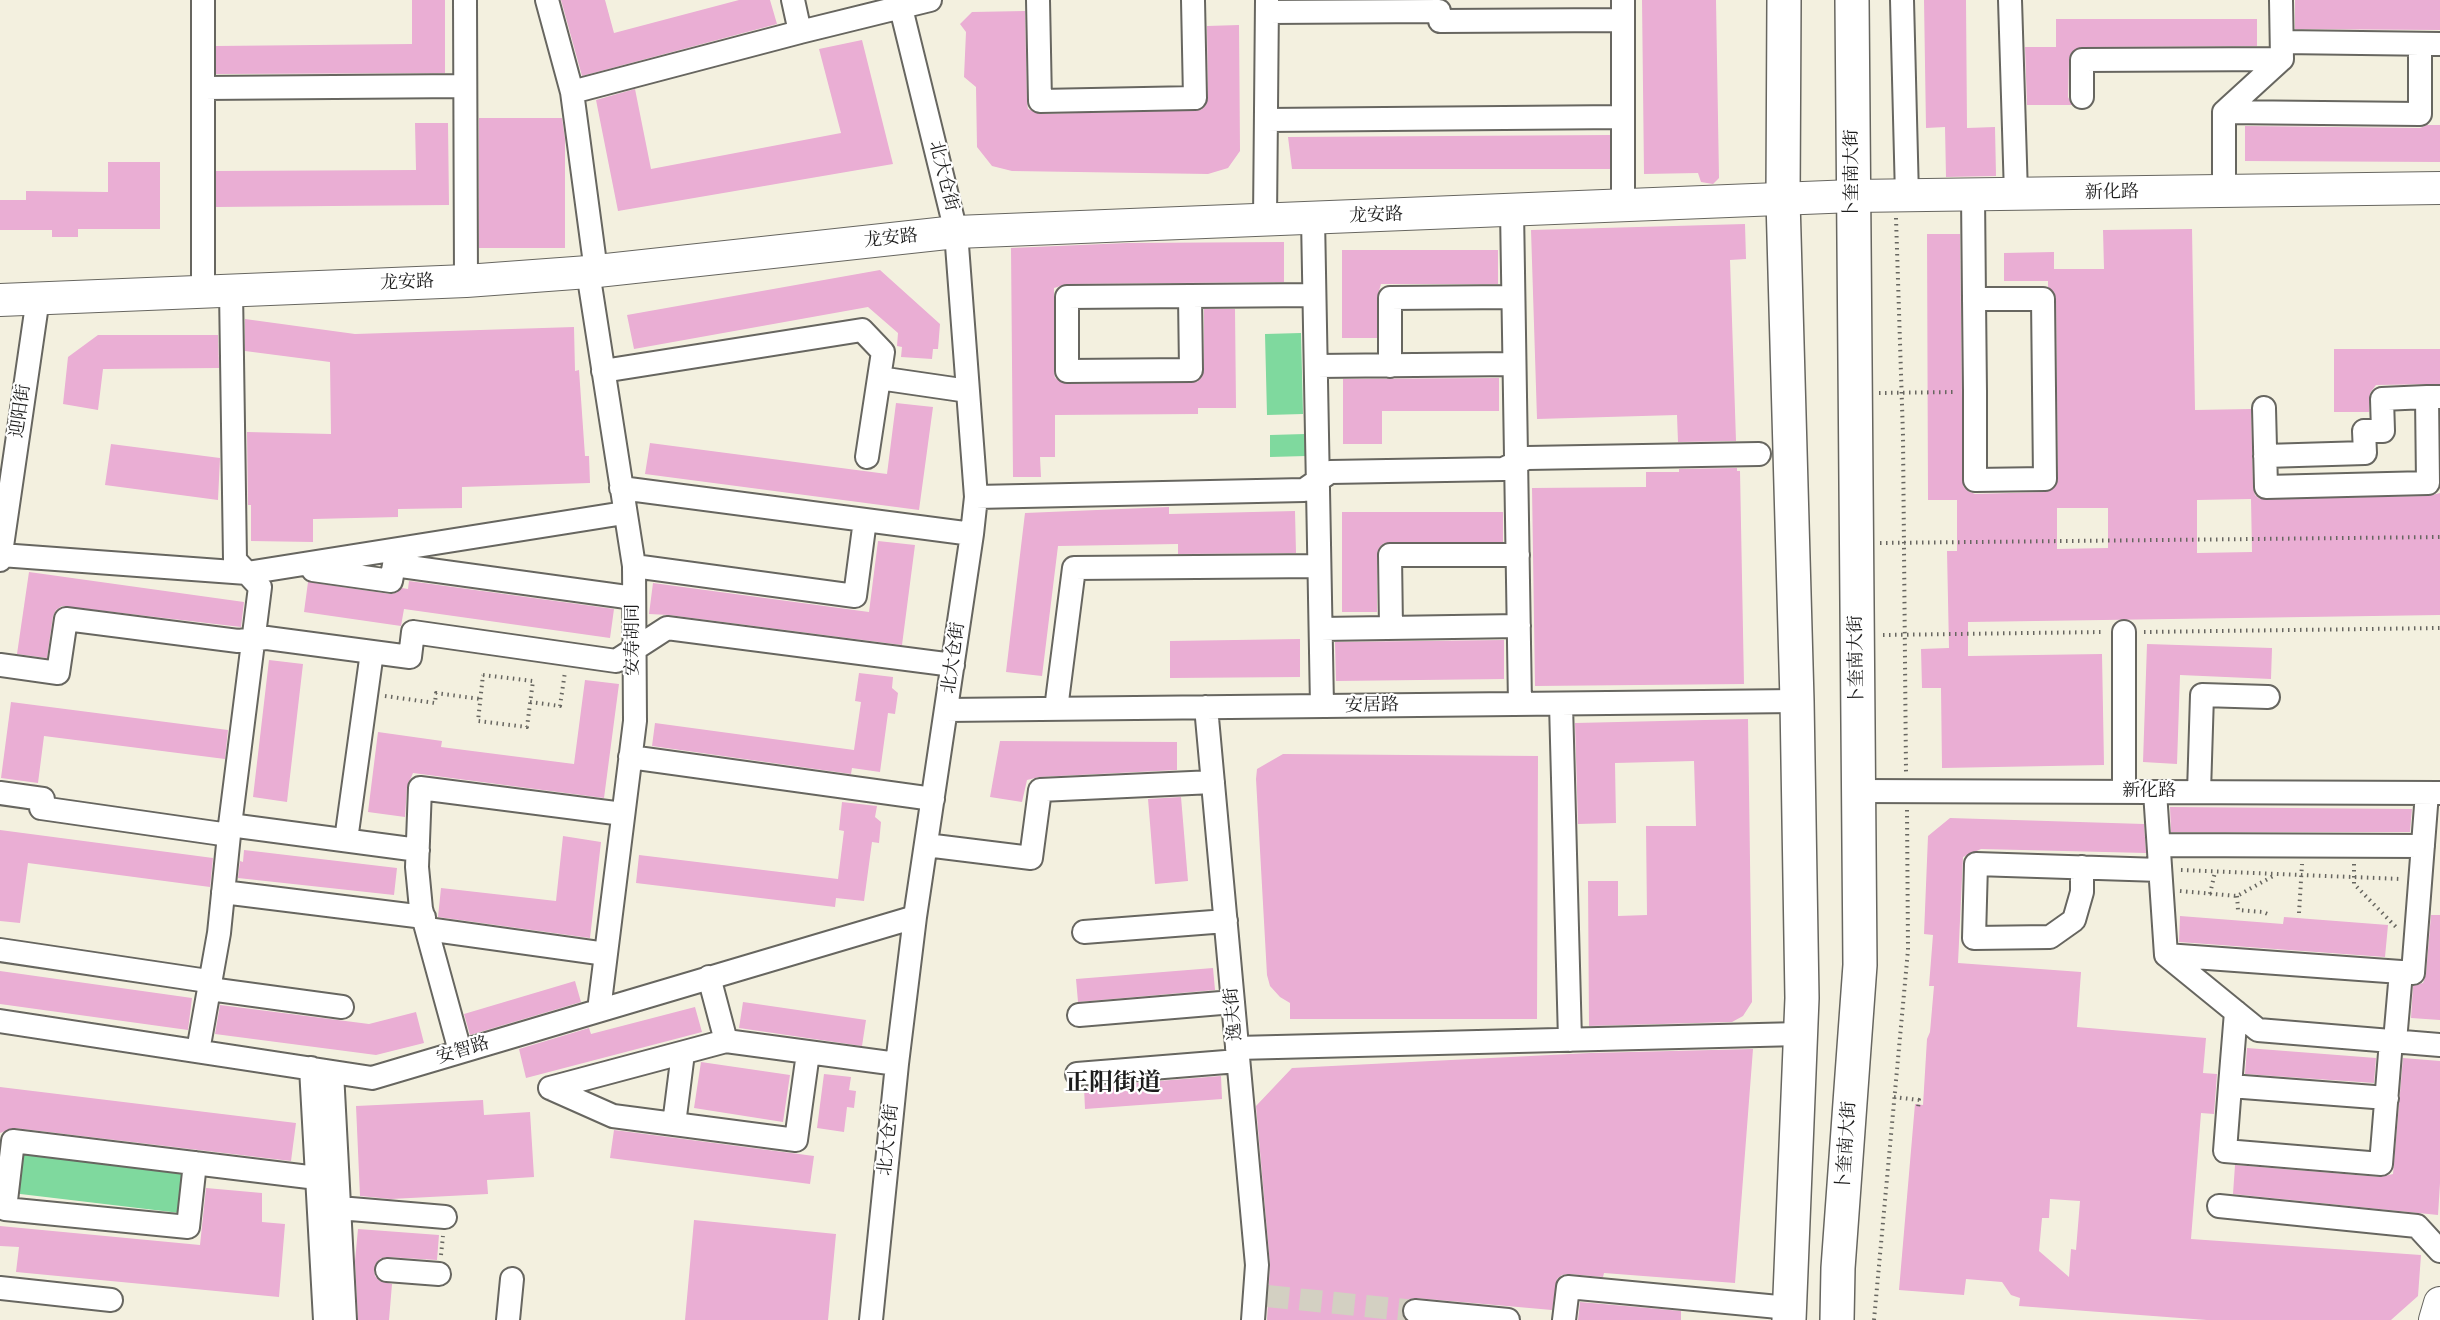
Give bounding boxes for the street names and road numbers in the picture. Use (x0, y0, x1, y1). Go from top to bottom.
street label: 卜奎南大街 (1842, 129, 1864, 219)
street label: 北大仓街 (924, 138, 962, 214)
street label: 新化路 (2085, 182, 2139, 204)
street label: 龙安路 (1349, 204, 1403, 228)
street label: 龙安路 (863, 225, 919, 253)
street label: 龙安路 (380, 271, 434, 295)
street label: 迎阳街 (7, 383, 35, 439)
street label: 安寿胡同 (623, 604, 645, 676)
street label: 卜奎南大街 (1845, 615, 1869, 705)
street label: 北大仓街 (938, 621, 970, 695)
street label: 安居路 (1345, 695, 1399, 717)
street label: 新化路 (2122, 781, 2176, 803)
street label: 逸夫街 (1221, 986, 1247, 1042)
street label: 安智路 (434, 1033, 492, 1069)
street label: 卜奎南大街 (1833, 1100, 1861, 1192)
street label: 北大仓街 (874, 1103, 904, 1177)

